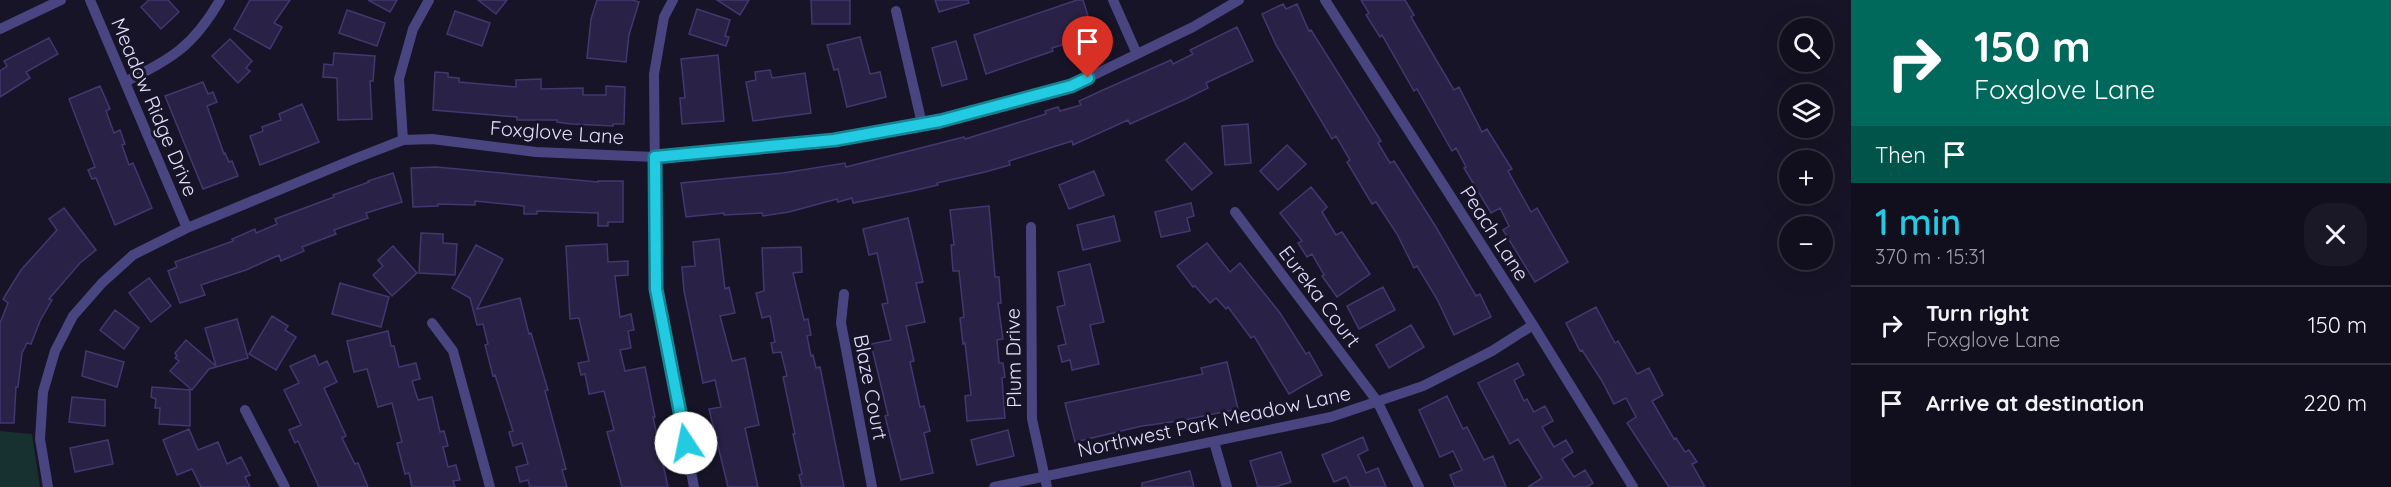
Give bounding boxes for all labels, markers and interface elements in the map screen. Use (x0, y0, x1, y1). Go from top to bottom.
street label: Meadow Ridge Drive (106, 14, 204, 200)
pin (1062, 16, 1113, 78)
map controls (1779, 18, 1833, 270)
button: search (1779, 18, 1833, 72)
text: 150 m (1974, 20, 2091, 73)
icon: right (1875, 24, 1953, 102)
icon: arrive (1071, 25, 1104, 58)
text: Foxglove Lane (1974, 72, 2155, 106)
button: layers (1779, 84, 1833, 138)
street label: Foxglove Lane (489, 115, 625, 149)
icon: arrive (1938, 138, 1971, 171)
text: Then (1875, 141, 1926, 169)
button: + (1779, 150, 1833, 204)
street label: Peach Lane (1455, 181, 1535, 285)
text: 1 min (1875, 199, 1961, 244)
button: close (2304, 203, 2367, 266)
button: − (1779, 216, 1833, 270)
street label: Eureka Court (1274, 240, 1366, 352)
text: 370 m · 15:31 (1875, 244, 1986, 269)
text: Turn right (1926, 299, 2030, 327)
street label: Plum Drive (1000, 308, 1026, 408)
icon: right (1875, 309, 1908, 342)
text: 150 m (2308, 311, 2367, 339)
text: Foxglove Lane (1926, 327, 2060, 352)
street label: Blaze Court (849, 332, 894, 442)
street label: Northwest Park Meadow Lane (1075, 380, 1353, 462)
icon: arrive (1875, 387, 1908, 420)
text: Arrive at destination (1926, 389, 2144, 417)
text: 220 m (2303, 389, 2367, 417)
position arrow (654, 411, 718, 475)

